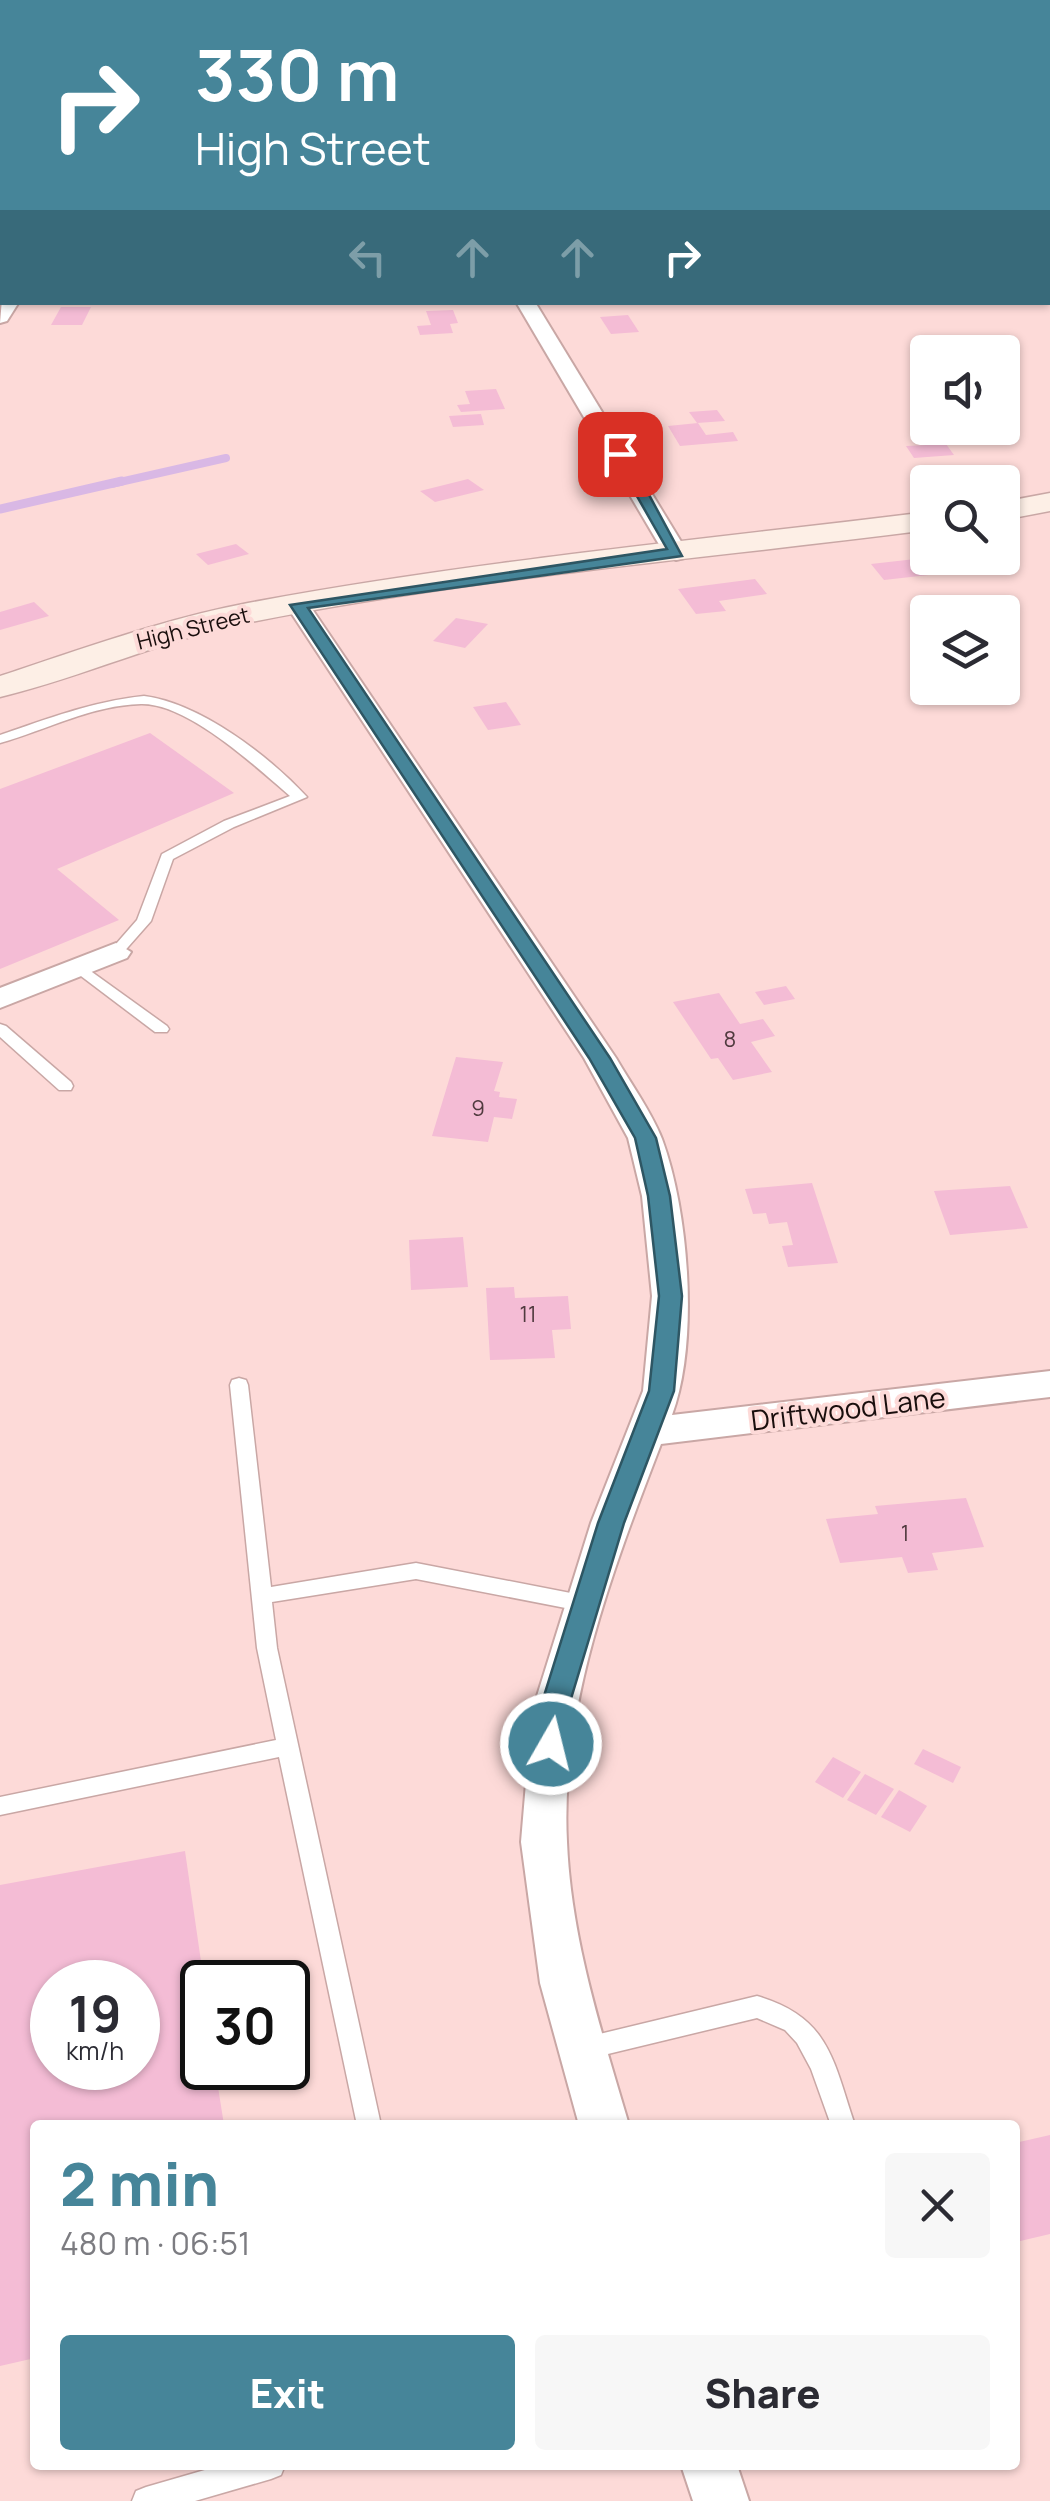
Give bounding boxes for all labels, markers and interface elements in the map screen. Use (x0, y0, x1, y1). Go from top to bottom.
text: 330 m (195, 26, 399, 122)
icon: right (30, 40, 160, 170)
text: High Street (195, 117, 431, 179)
icon: left (340, 230, 395, 285)
icon: ahead (445, 230, 500, 285)
icon: ahead (550, 230, 605, 285)
icon: right (655, 230, 710, 285)
map controls (910, 335, 1020, 705)
button: sound (910, 335, 1020, 445)
pin (578, 412, 663, 497)
icon: arrive (593, 427, 648, 482)
button: search (910, 465, 1020, 575)
button: layers (910, 595, 1020, 705)
street label: High Street (133, 599, 253, 657)
house number: 8 (724, 1024, 736, 1054)
house number: 9 (471, 1093, 485, 1123)
house number: 11 (519, 1299, 537, 1329)
street label: Driftwood Lane (749, 1377, 947, 1439)
house number: 1 (901, 1518, 909, 1548)
position arrow (499, 1692, 603, 1796)
speed limit sign: 30 (180, 1960, 310, 2090)
text: 19 (69, 1979, 121, 2047)
text: km/h (66, 2033, 124, 2068)
text: 2 min (60, 2142, 219, 2224)
button: close (885, 2153, 990, 2258)
text: 480 m · 06:51 (60, 2221, 250, 2265)
button: Exit (60, 2335, 515, 2450)
button: Share (535, 2335, 990, 2450)

